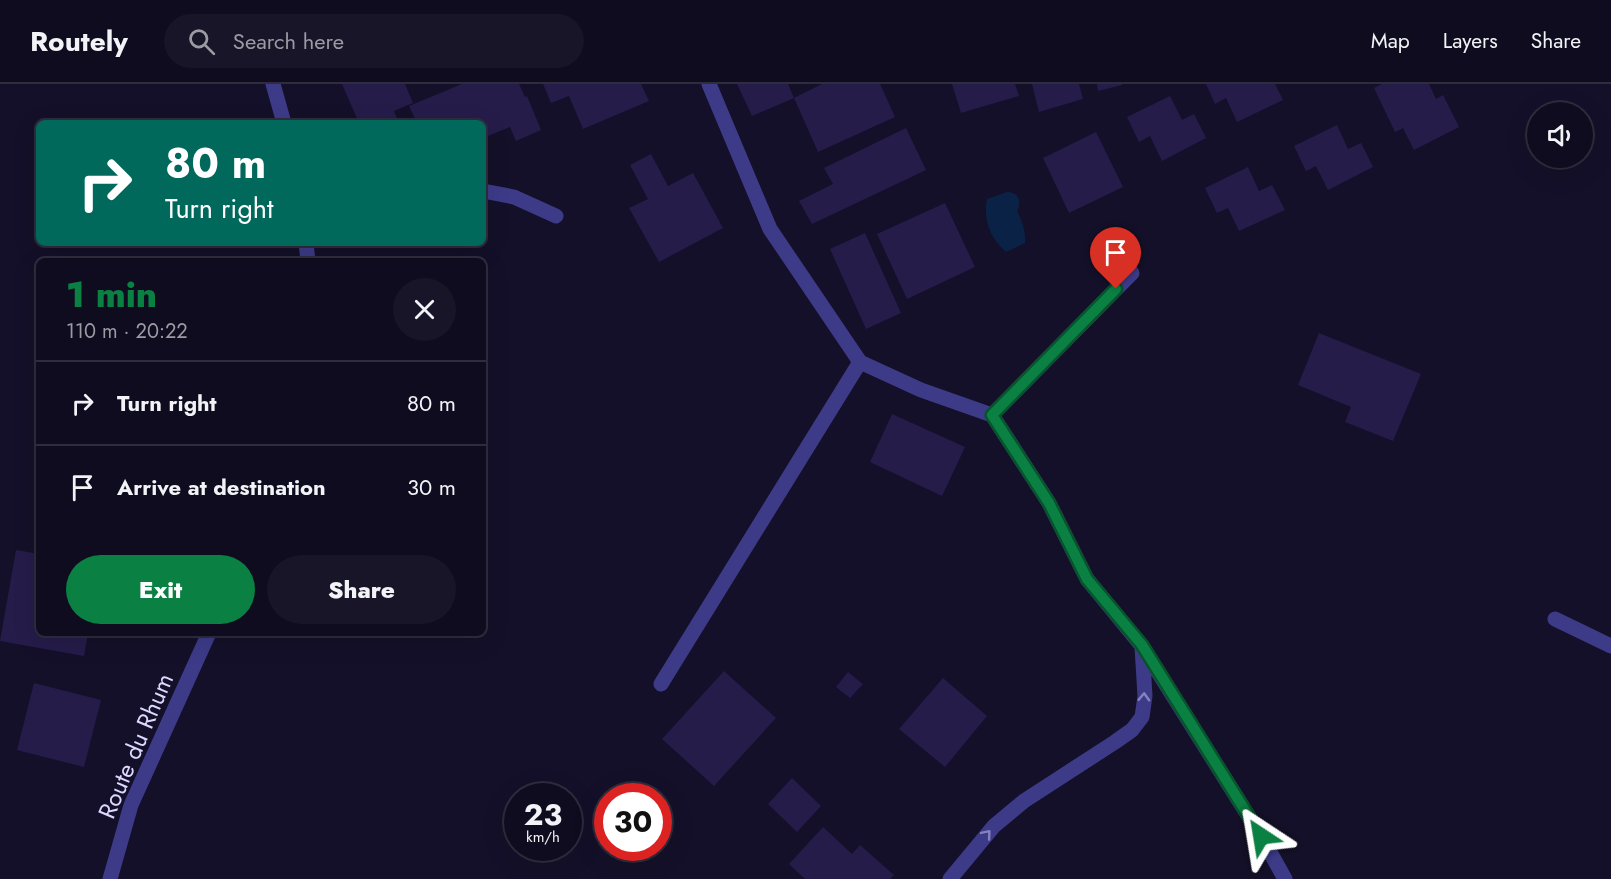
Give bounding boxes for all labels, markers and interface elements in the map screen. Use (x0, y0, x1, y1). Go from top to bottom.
search box (164, 14, 584, 68)
text: Routely (30, 21, 128, 62)
icon: search (185, 25, 218, 58)
text: Search here (233, 25, 344, 57)
text: Map (1371, 26, 1410, 56)
text: Layers (1443, 26, 1498, 56)
text: Share (1531, 26, 1581, 56)
map controls (1527, 102, 1593, 168)
button: sound (1527, 102, 1593, 168)
text: 80 m (165, 133, 266, 194)
icon: right (66, 144, 144, 222)
text: Turn right (165, 189, 273, 228)
pin (1090, 227, 1141, 289)
icon: arrive (1099, 236, 1132, 269)
text: 1 min (66, 268, 157, 320)
button: close (393, 278, 456, 341)
text: 110 m · 20:22 (66, 317, 188, 346)
icon: right (66, 387, 99, 420)
text: Turn right (117, 387, 217, 419)
text: 80 m (407, 387, 456, 419)
icon: arrive (66, 471, 99, 504)
text: Arrive at destination (117, 471, 326, 503)
text: 30 m (407, 471, 456, 503)
button: Exit (66, 555, 255, 624)
button: Share (267, 555, 456, 624)
street label: Route du Rhum (89, 667, 182, 824)
one-way arrow (1137, 692, 1150, 701)
speed limit sign: 30 (594, 783, 672, 861)
text: 23 (524, 793, 562, 836)
position arrow (1229, 804, 1293, 868)
text: km/h (526, 826, 560, 848)
one-way arrow (980, 830, 991, 841)

